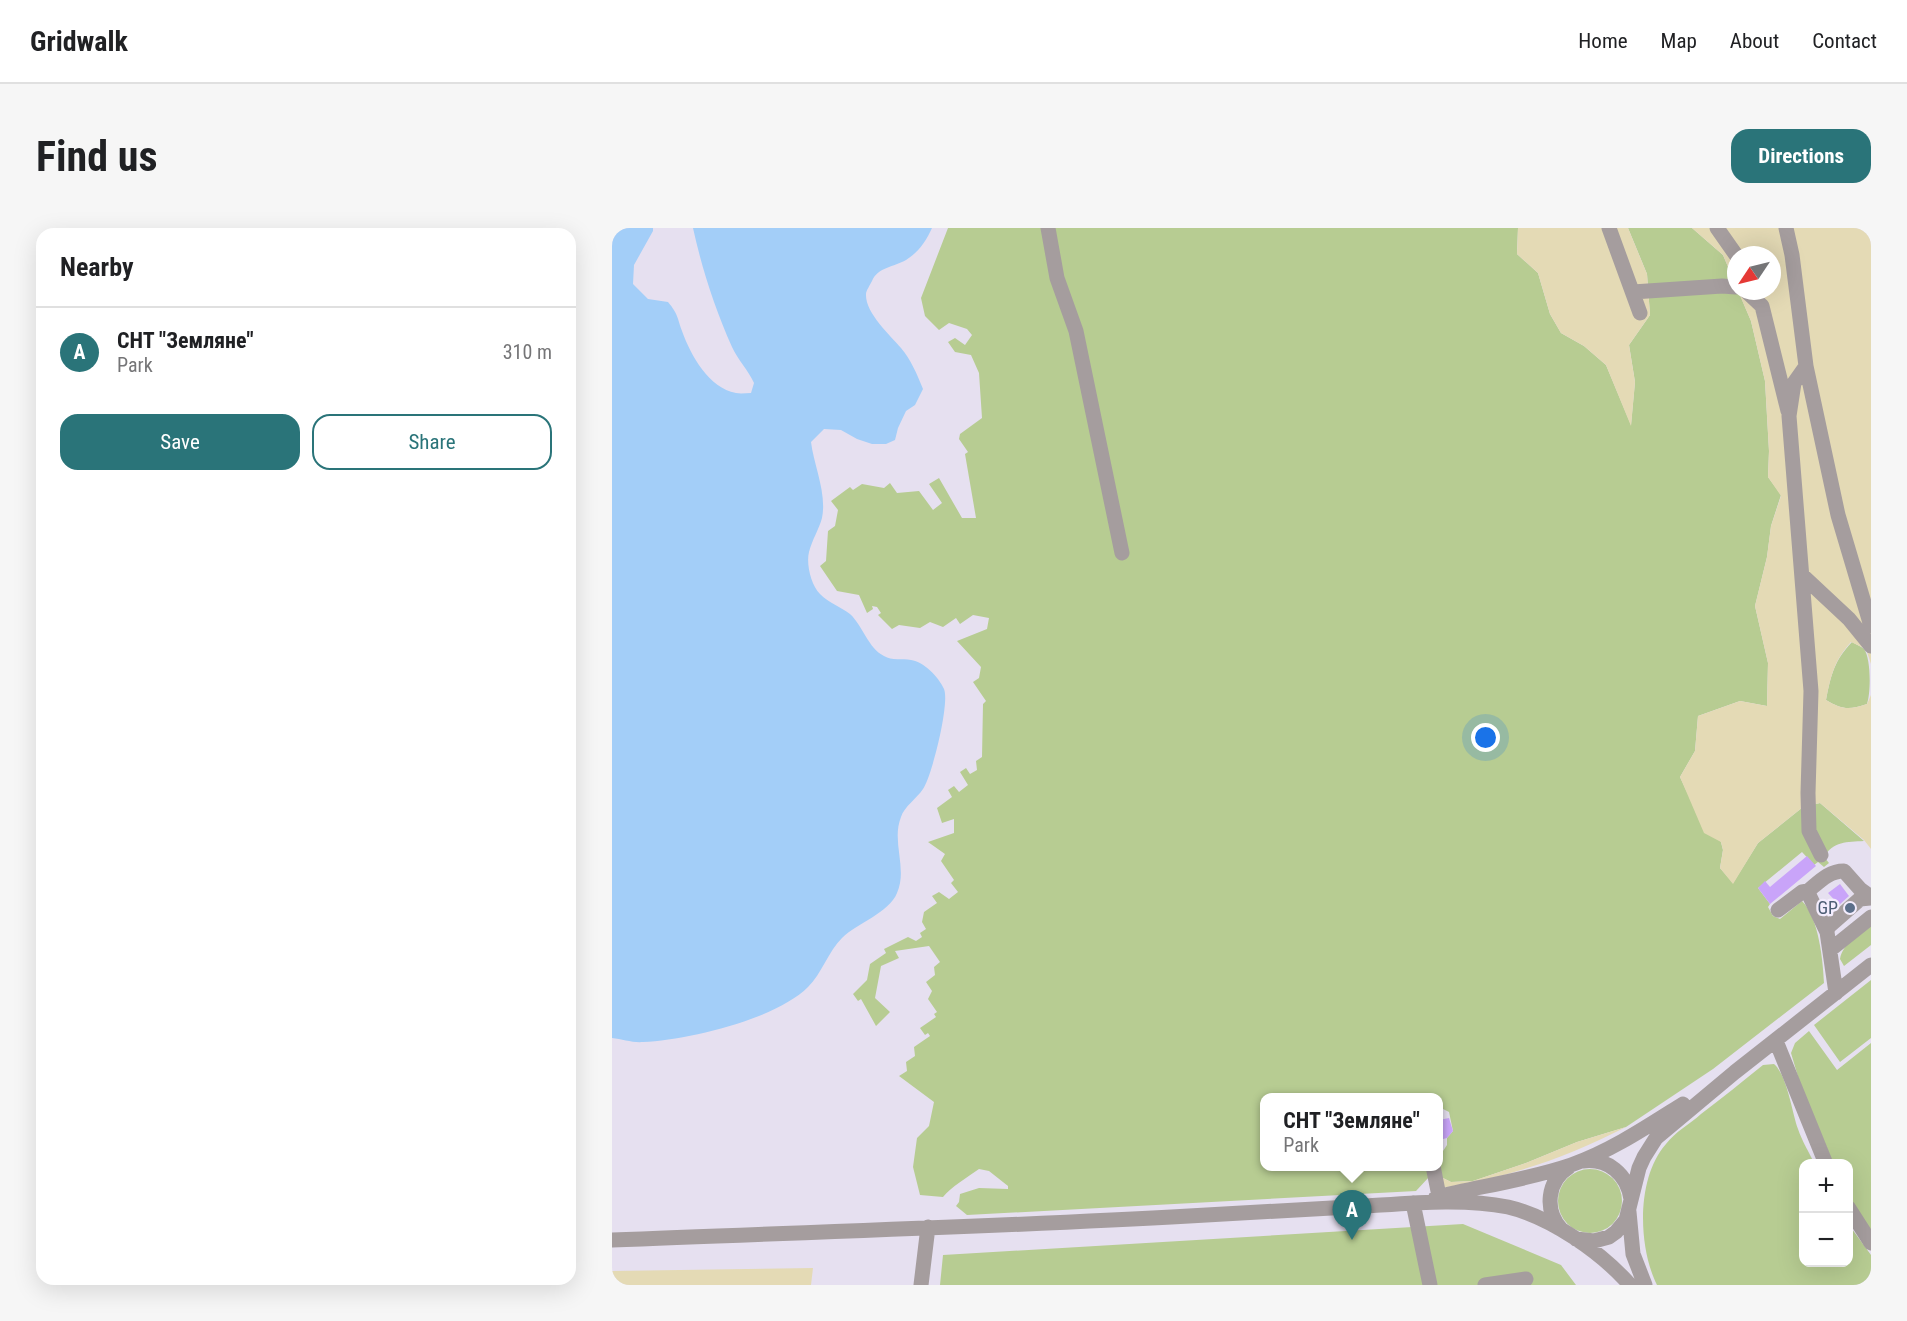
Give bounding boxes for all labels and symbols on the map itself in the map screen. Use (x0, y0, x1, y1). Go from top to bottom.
north arrow (1727, 246, 1781, 300)
your location (1471, 723, 1500, 752)
place label: GP (1817, 897, 1838, 918)
marker: GP (1843, 901, 1857, 915)
pin: A (1332, 1190, 1372, 1240)

